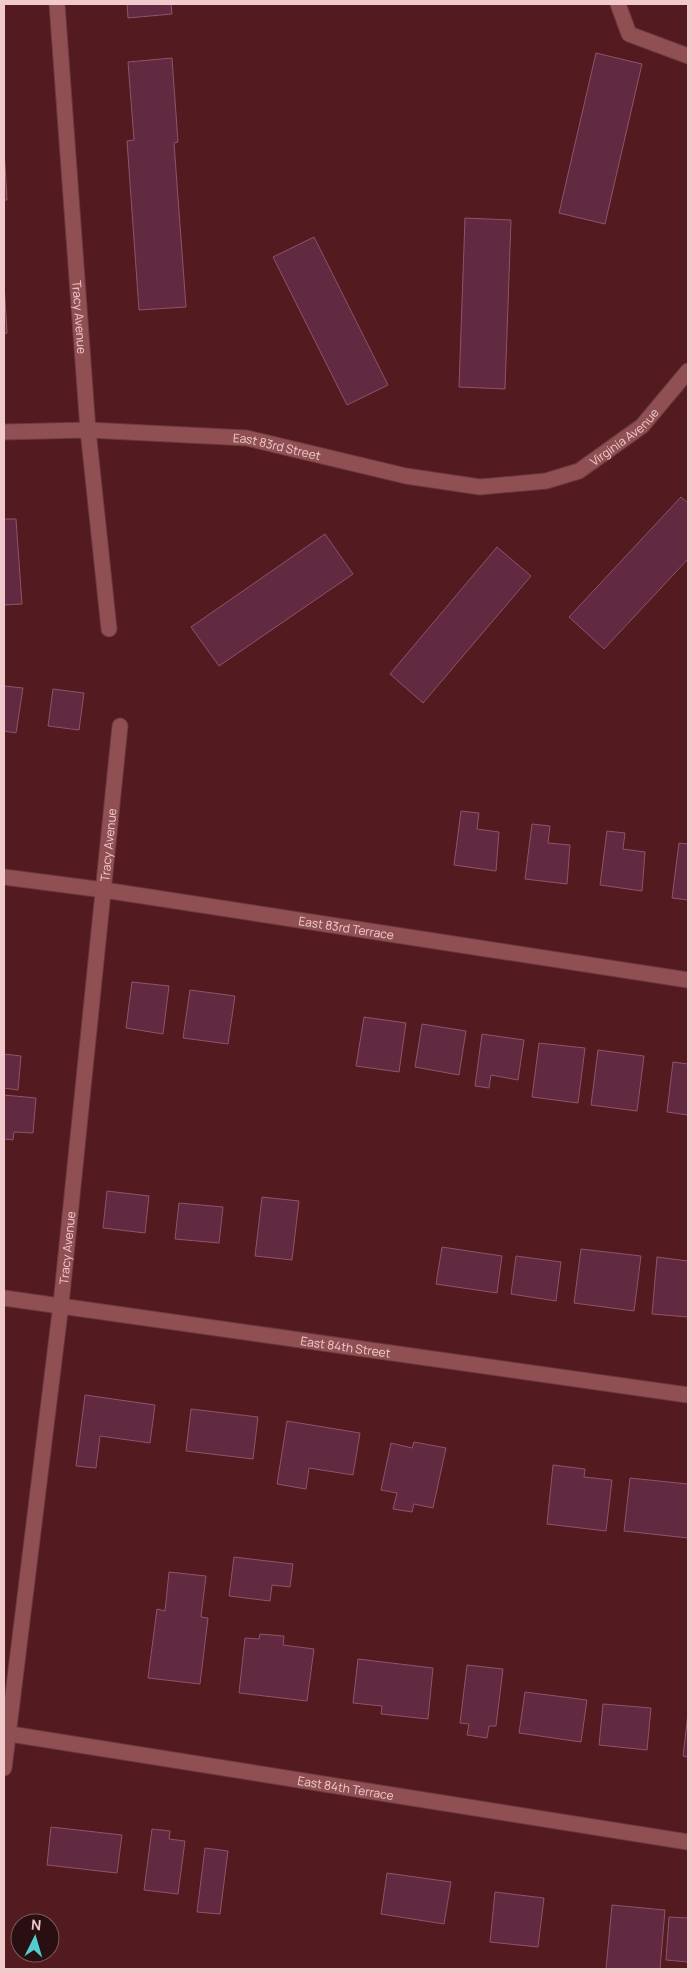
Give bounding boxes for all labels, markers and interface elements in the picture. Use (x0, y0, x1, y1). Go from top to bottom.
street label: Tracy Avenue (69, 280, 91, 354)
street label: Virginia Avenue (586, 404, 662, 469)
street label: East 83rd Street (233, 429, 323, 464)
street label: Tracy Avenue (96, 807, 120, 882)
street label: East 83rd Terrace (297, 912, 395, 943)
street label: Tracy Avenue (55, 1210, 79, 1285)
street label: East 84th Street (299, 1332, 392, 1361)
street label: East 84th Terrace (296, 1771, 395, 1803)
north arrow (10, 1913, 60, 1963)
text: N (30, 1915, 42, 1934)

